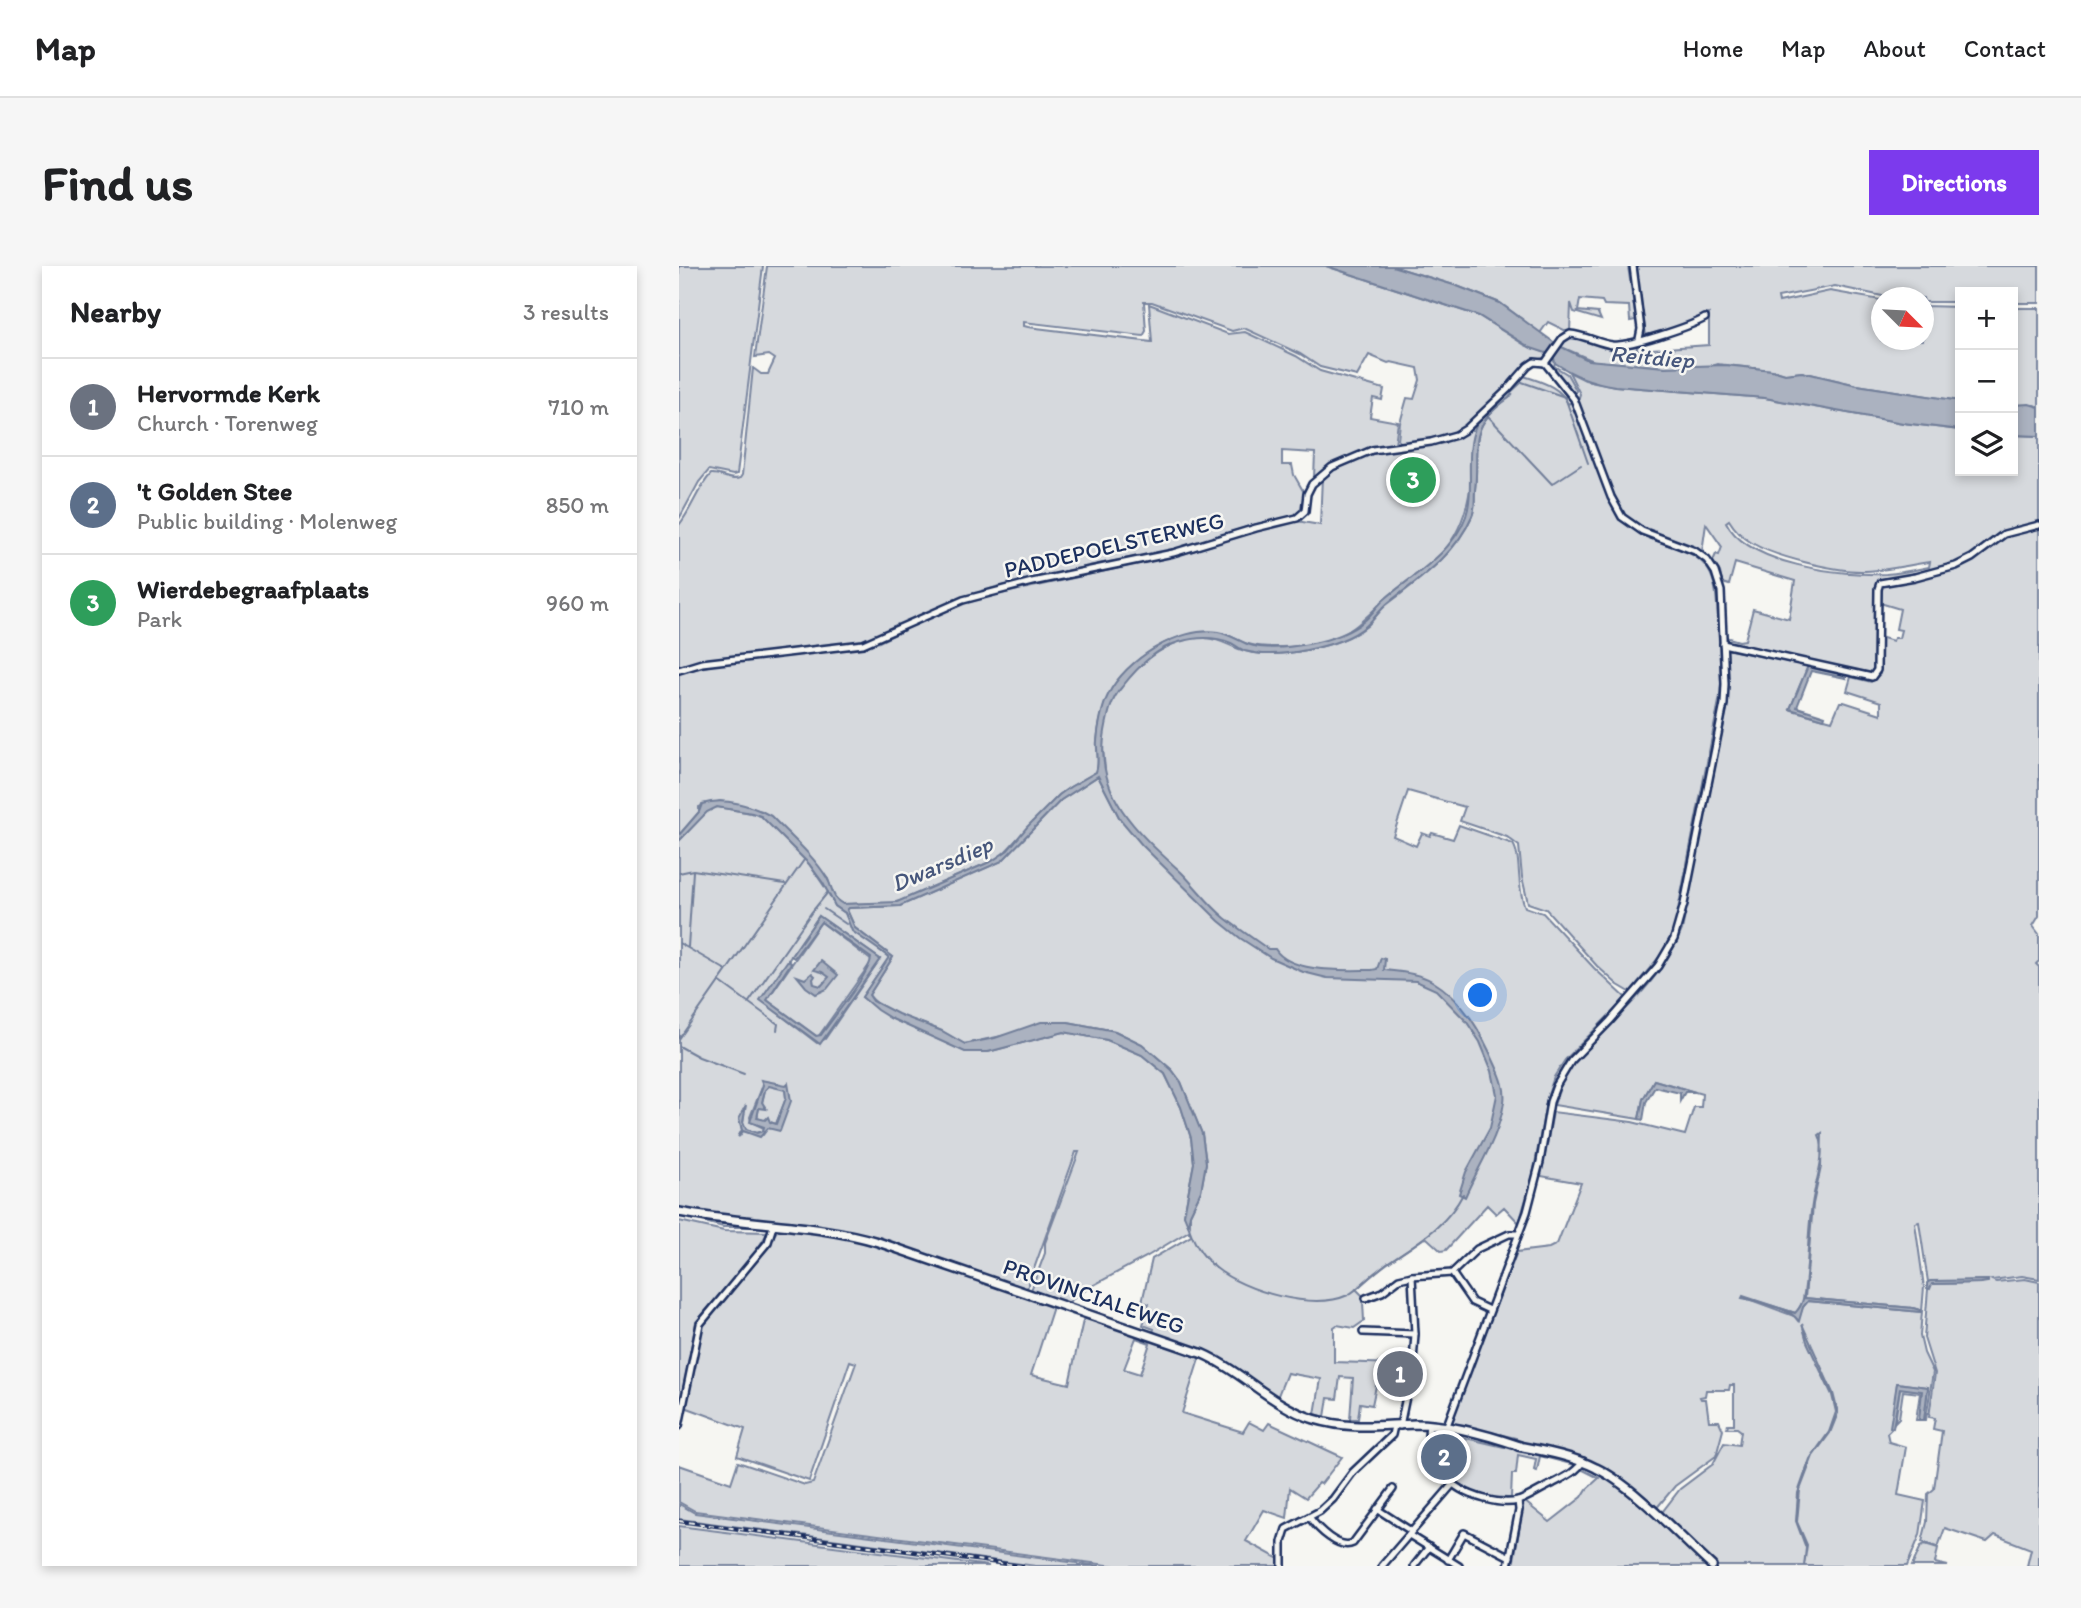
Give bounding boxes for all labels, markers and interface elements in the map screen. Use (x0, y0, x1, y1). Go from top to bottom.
text: Map (35, 29, 96, 68)
text: Home (1683, 34, 1743, 63)
text: Map (1781, 34, 1825, 63)
text: About (1863, 34, 1926, 63)
text: Contact (1964, 34, 2046, 63)
button: Directions (1869, 150, 2039, 215)
text: Find us (42, 153, 193, 212)
north arrow (1871, 287, 1934, 350)
map controls (1955, 287, 2018, 476)
button: + (1955, 287, 2018, 350)
text: Nearby (70, 293, 161, 330)
text: 3 results (523, 298, 609, 326)
water label: Reitdiep (1609, 338, 1696, 375)
button: − (1955, 350, 2018, 413)
text: Hervormde Kerk (137, 377, 320, 409)
text: 1 (88, 393, 98, 421)
text: 710 m (548, 393, 609, 421)
text: Church · Torenweg (137, 409, 318, 437)
button: layers (1955, 413, 2018, 476)
pin: 3 (1390, 454, 1436, 506)
text: 't Golden Stee (137, 475, 292, 507)
text: 2 (87, 491, 99, 519)
text: 850 m (546, 491, 609, 519)
street label: PADDEPOELSTERWEG (1001, 506, 1227, 584)
text: Public building · Molenweg (137, 507, 397, 535)
text: Wierdebegraafplaats (137, 573, 369, 605)
text: 3 (87, 589, 99, 617)
text: 960 m (546, 589, 609, 617)
text: Park (137, 605, 182, 633)
water label: Dwarsdiep (887, 829, 998, 898)
your location (1463, 978, 1497, 1012)
street label: PROVINCIALEWEG (1000, 1252, 1188, 1340)
pin: 1 (1377, 1348, 1423, 1400)
pin: 2 (1421, 1431, 1467, 1483)

